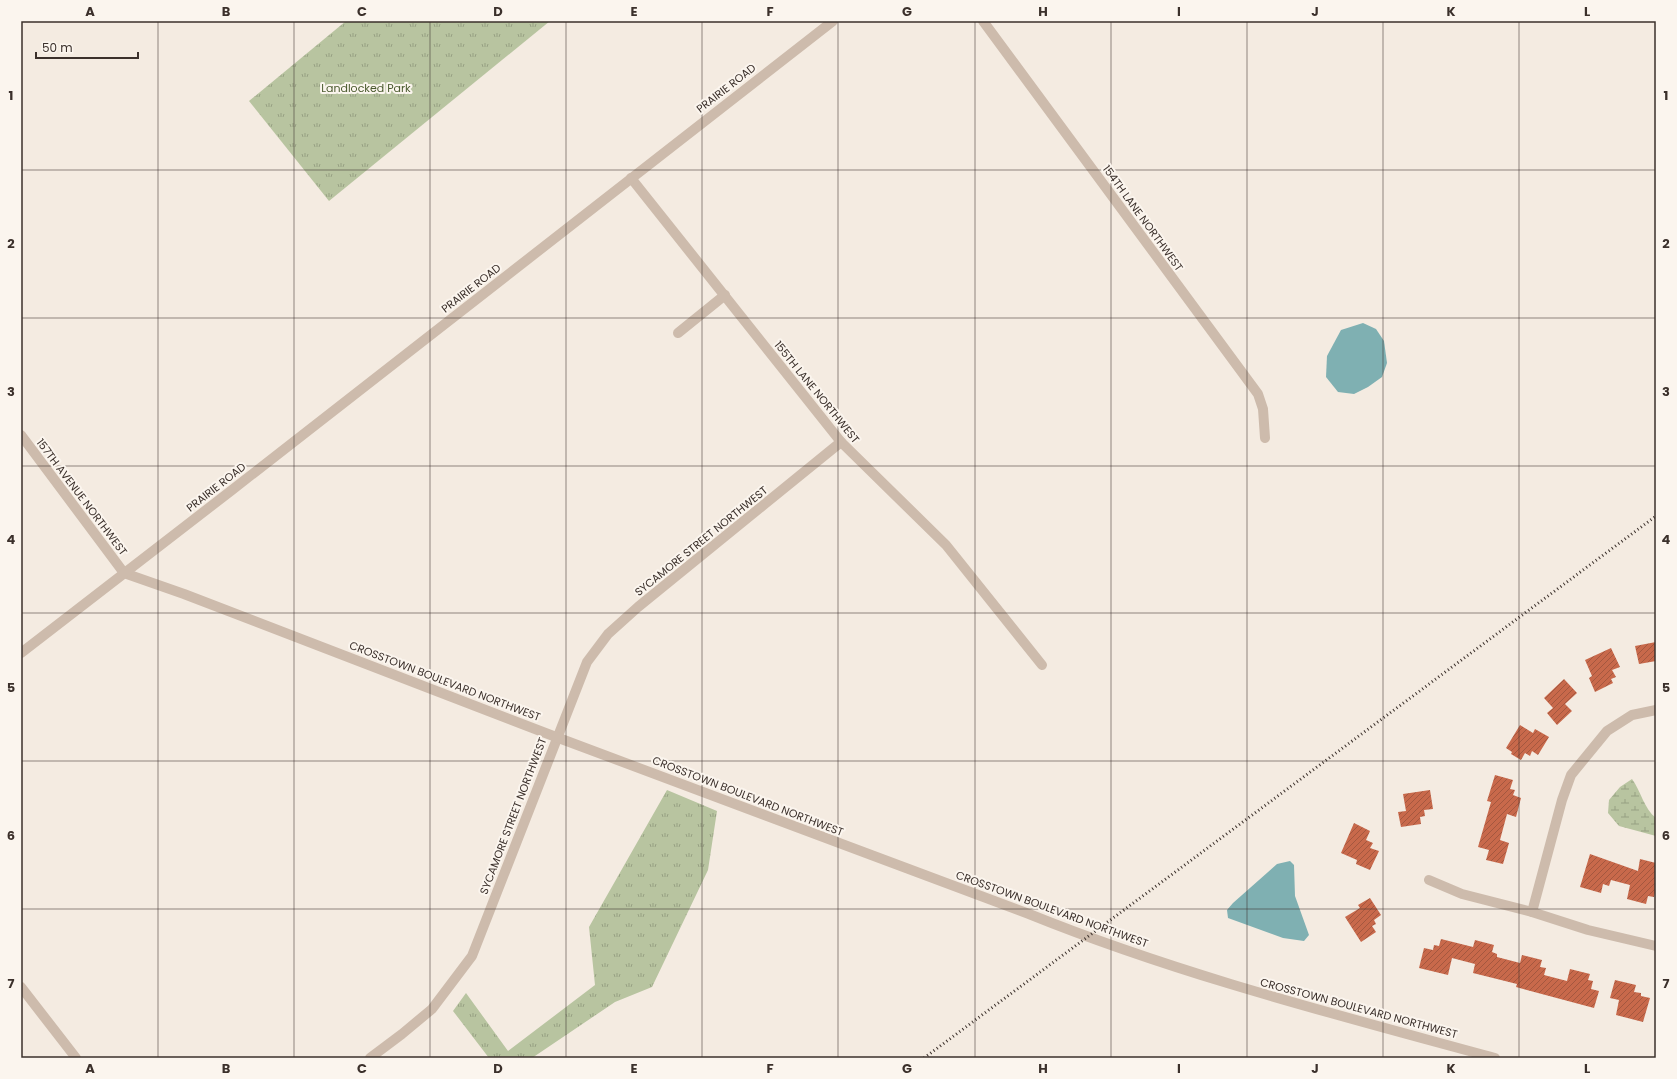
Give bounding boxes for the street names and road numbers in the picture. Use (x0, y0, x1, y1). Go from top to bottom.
street label: PRAIRIE ROAD (693, 59, 759, 116)
street label: 154TH LANE NORTHWEST (1099, 162, 1187, 274)
street label: PRAIRIE ROAD (438, 259, 504, 316)
street label: 155TH LANE NORTHWEST (771, 337, 863, 447)
street label: 157TH AVENUE NORTHWEST (33, 435, 131, 559)
street label: PRAIRIE ROAD (183, 458, 249, 515)
street label: SYCAMORE STREET NORTHWEST (631, 482, 771, 600)
street label: CROSSTOWN BOULEVARD NORTHWEST (347, 637, 543, 725)
street label: SYCAMORE STREET NORTHWEST (476, 735, 550, 897)
street label: CROSSTOWN BOULEVARD NORTHWEST (650, 752, 846, 840)
street label: CROSSTOWN BOULEVARD NORTHWEST (954, 867, 1150, 951)
street label: CROSSTOWN BOULEVARD NORTHWEST (1259, 974, 1459, 1042)

